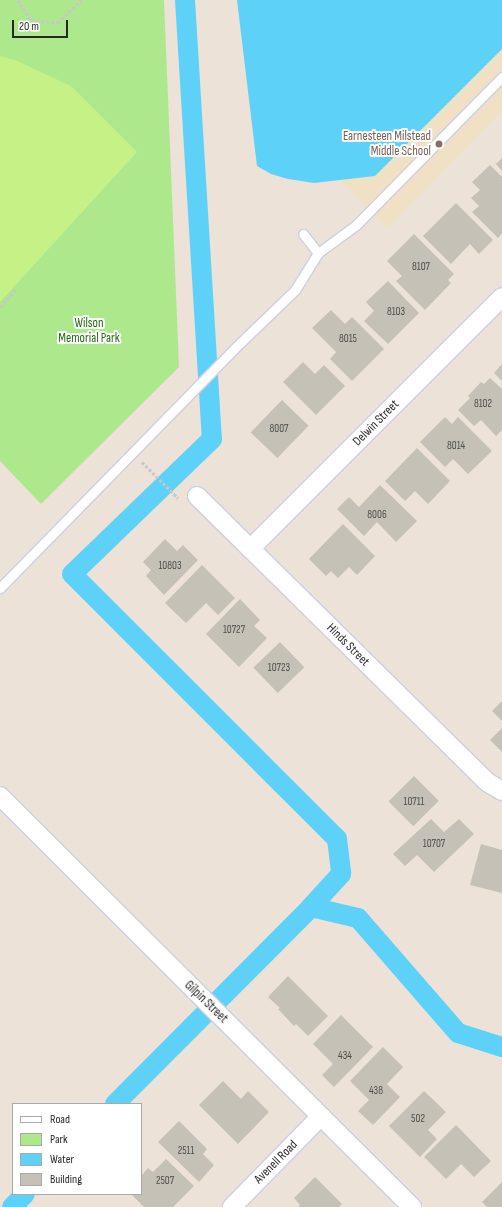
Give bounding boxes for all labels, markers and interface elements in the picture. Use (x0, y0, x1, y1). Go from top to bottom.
scale bar (14, 12, 70, 38)
text: 20 m (19, 19, 39, 34)
place label: Earnesteen Milstead Middle School (343, 129, 431, 160)
marker: Earnesteen Milstead Middle School (434, 139, 444, 149)
house number: 8107 (412, 260, 430, 274)
house number: 8103 (387, 305, 405, 319)
park label: Wilson Memorial Park (58, 316, 120, 347)
house number: 8015 (339, 332, 357, 346)
street label: Delwin Street (350, 397, 402, 449)
house number: 8102 (474, 397, 492, 411)
house number: 8007 (269, 422, 289, 436)
house number: 8014 (447, 439, 465, 453)
house number: 8006 (367, 508, 387, 522)
house number: 10803 (158, 559, 182, 573)
street label: Hinds Street (323, 620, 373, 670)
house number: 10727 (223, 623, 245, 637)
house number: 10723 (268, 661, 290, 675)
house number: 10711 (404, 795, 424, 809)
house number: 10707 (423, 837, 445, 851)
street label: Gilpin Street (181, 978, 231, 1026)
house number: 434 (338, 1049, 352, 1063)
house number: 438 (369, 1084, 383, 1098)
legend (12, 1103, 142, 1195)
text: Road (50, 1112, 70, 1127)
house number: 502 (411, 1112, 425, 1126)
text: Park (50, 1132, 68, 1147)
street label: Avenell Road (251, 1137, 301, 1187)
house number: 2511 (178, 1144, 194, 1158)
text: Water (50, 1152, 74, 1167)
text: Building (50, 1172, 82, 1187)
house number: 2507 (156, 1174, 174, 1188)

